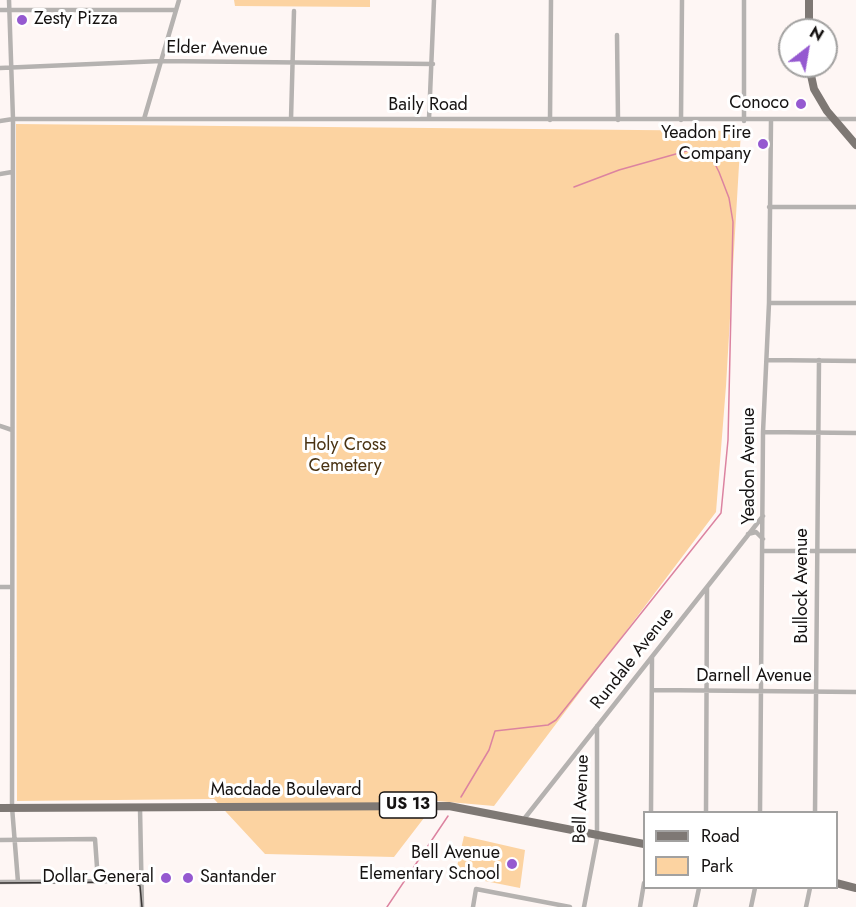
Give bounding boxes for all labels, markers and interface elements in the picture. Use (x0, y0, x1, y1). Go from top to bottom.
place label: Zesty Pizza (34, 9, 118, 31)
marker: Zesty Pizza (15, 13, 29, 27)
north arrow (778, 18, 838, 78)
text: N (805, 21, 828, 47)
street label: Elder Avenue (166, 37, 268, 61)
place label: Conoco (729, 93, 789, 115)
street label: Baily Road (388, 95, 468, 117)
marker: Conoco (794, 97, 808, 111)
place label: Yeadon Fire Company (661, 123, 751, 166)
marker: Yeadon Fire Company (756, 137, 770, 151)
street label: Yeadon Avenue (739, 407, 761, 525)
park label: Holy Cross Cemetery (304, 435, 386, 478)
street label: Bullock Avenue (792, 528, 814, 644)
street label: Rundale Avenue (587, 604, 679, 714)
street label: Darnell Avenue (696, 666, 812, 688)
street label: Bell Avenue (570, 754, 594, 844)
street label: Macdade Boulevard (210, 780, 362, 802)
road number: US 13 (380, 792, 436, 818)
legend (643, 811, 838, 889)
text: Road (701, 823, 740, 849)
place label: Bell Avenue Elementary School (359, 843, 500, 886)
text: Park (701, 853, 733, 879)
marker: Bell Avenue Elementary School (505, 857, 519, 871)
place label: Dollar General (43, 867, 154, 889)
place label: Santander (200, 867, 276, 889)
marker: Dollar General (159, 871, 173, 885)
marker: Santander (181, 871, 195, 885)

